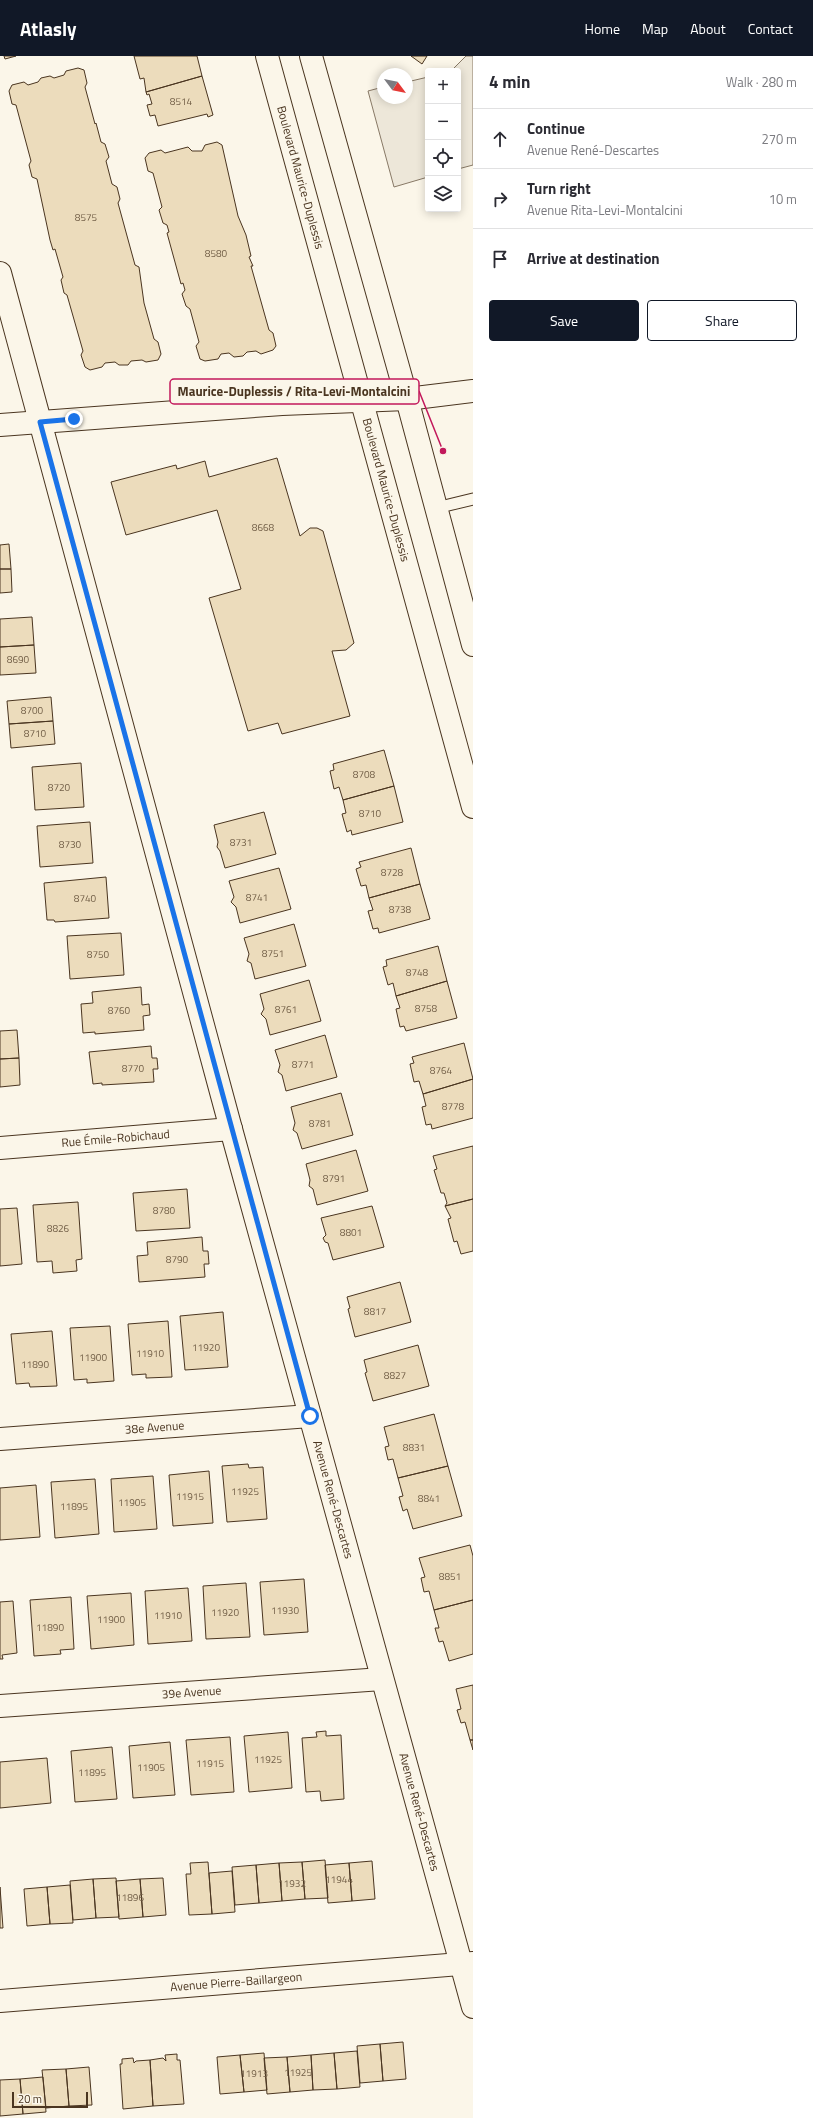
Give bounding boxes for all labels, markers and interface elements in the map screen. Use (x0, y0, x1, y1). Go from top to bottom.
text: Atlasly (20, 14, 77, 43)
text: Home (585, 18, 620, 39)
text: Map (642, 18, 668, 39)
text: About (690, 18, 726, 39)
text: Contact (748, 18, 793, 39)
north arrow (377, 68, 413, 104)
map controls (425, 68, 461, 212)
button: + (425, 68, 461, 104)
text: 4 min (489, 69, 530, 95)
text: Walk · 280 m (726, 72, 797, 92)
house number: 8514 (170, 94, 193, 109)
street label: Boulevard Maurice-Duplessis (272, 103, 330, 252)
button: − (425, 104, 461, 140)
text: Continue (527, 117, 585, 140)
icon: ahead (489, 128, 511, 150)
text: 270 m (761, 129, 797, 149)
button: locate (425, 140, 461, 176)
text: Avenue René-Descartes (527, 140, 659, 160)
button: layers (425, 176, 461, 212)
text: Turn right (527, 177, 591, 200)
icon: right (489, 188, 511, 210)
text: 10 m (769, 189, 797, 209)
text: Avenue Rita-Levi-Montalcini (527, 200, 683, 220)
house number: 8575 (75, 210, 98, 225)
house number: 8580 (205, 246, 228, 261)
text: Arrive at destination (527, 247, 660, 270)
icon: arrive (489, 248, 511, 270)
button: Save (489, 300, 639, 341)
button: Share (647, 300, 797, 341)
callout: Maurice-Duplessis / Rita-Levi-Montalcini (170, 379, 419, 404)
text: Maurice-Duplessis / Rita-Levi-Montalcini (178, 381, 410, 401)
route end (65, 410, 83, 428)
street label: Boulevard Maurice-Duplessis (358, 416, 415, 564)
house number: 8668 (252, 520, 275, 535)
house number: 8690 (7, 652, 30, 667)
house number: 8700 (21, 703, 44, 718)
house number: 8710 (24, 726, 47, 741)
house number: 8708 (353, 767, 376, 782)
house number: 8720 (48, 780, 71, 795)
house number: 8710 (359, 806, 382, 821)
house number: 8731 (230, 835, 252, 850)
house number: 8730 (59, 837, 82, 852)
house number: 8728 (381, 865, 404, 880)
house number: 8741 (246, 890, 268, 905)
house number: 8740 (74, 891, 97, 906)
house number: 8738 (389, 902, 412, 917)
house number: 8751 (262, 946, 284, 961)
house number: 8750 (87, 947, 110, 962)
house number: 8748 (406, 965, 429, 980)
house number: 8758 (415, 1001, 438, 1016)
house number: 8761 (275, 1002, 297, 1017)
house number: 8760 (108, 1003, 131, 1018)
house number: 8771 (292, 1057, 314, 1072)
house number: 8770 (122, 1061, 145, 1076)
house number: 8764 (430, 1063, 453, 1078)
house number: 8778 (442, 1099, 465, 1114)
house number: 8781 (309, 1116, 331, 1131)
street label: Rue Émile-Robichaud (61, 1124, 171, 1152)
house number: 8791 (323, 1171, 345, 1186)
house number: 8780 (153, 1203, 176, 1218)
house number: 8826 (47, 1221, 70, 1236)
house number: 8801 (340, 1225, 362, 1240)
house number: 8790 (166, 1252, 189, 1267)
house number: 8817 (364, 1304, 386, 1319)
house number: 11920 (192, 1340, 220, 1355)
house number: 11910 (136, 1346, 164, 1361)
house number: 11900 (79, 1350, 107, 1365)
house number: 11890 (21, 1357, 49, 1372)
house number: 8827 (384, 1368, 406, 1383)
route start (301, 1407, 319, 1425)
street label: 38e Avenue (124, 1415, 185, 1439)
street label: Avenue René-Descartes (308, 1438, 359, 1561)
house number: 8831 (403, 1440, 425, 1455)
house number: 11925 (231, 1484, 259, 1499)
house number: 11915 (176, 1489, 204, 1504)
house number: 8841 (418, 1491, 440, 1506)
house number: 11905 (118, 1495, 146, 1510)
house number: 11895 (60, 1499, 88, 1514)
house number: 8851 (439, 1569, 461, 1584)
house number: 11930 (271, 1603, 299, 1618)
house number: 11920 (211, 1605, 239, 1620)
house number: 11910 (154, 1608, 182, 1623)
house number: 11900 (97, 1612, 125, 1627)
house number: 11890 (36, 1620, 64, 1635)
street label: 39e Avenue (161, 1680, 222, 1704)
street label: Avenue René-Descartes (394, 1750, 445, 1874)
house number: 11925 (254, 1752, 282, 1767)
house number: 11915 (196, 1756, 224, 1771)
house number: 11905 (137, 1760, 165, 1775)
house number: 11895 (78, 1765, 106, 1780)
house number: 11944 (325, 1872, 353, 1887)
house number: 11932 (278, 1876, 306, 1891)
house number: 11896 (116, 1890, 144, 1905)
street label: Avenue Pierre-Baillargeon (169, 1967, 303, 1996)
house number: 11925 (284, 2065, 312, 2080)
house number: 11913 (240, 2066, 268, 2081)
scale bar (12, 2090, 88, 2109)
text: 20 m (18, 2091, 42, 2107)

